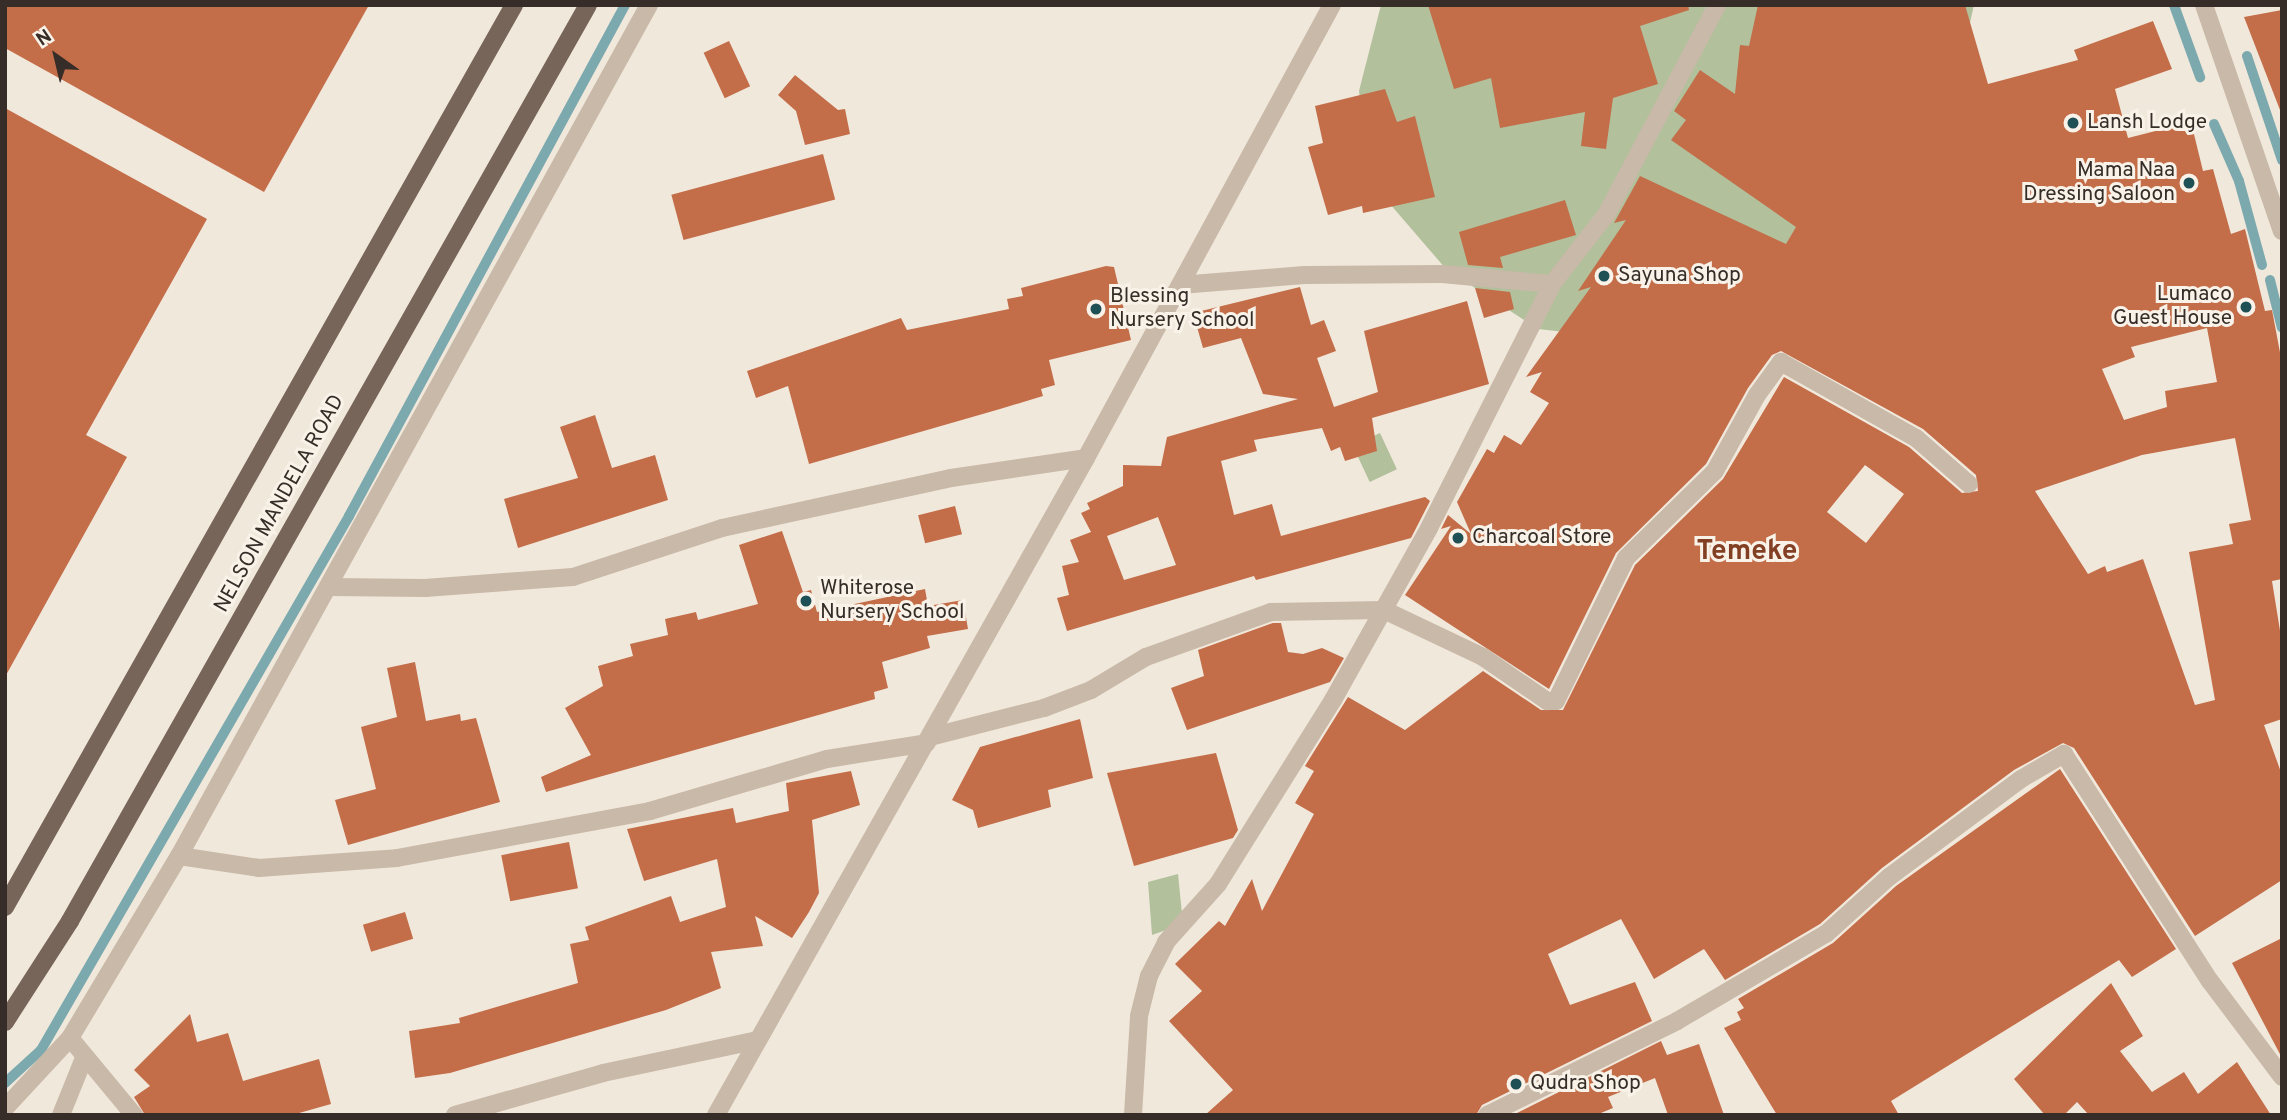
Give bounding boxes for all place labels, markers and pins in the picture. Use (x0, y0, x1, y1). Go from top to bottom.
place label: Lansh Lodge (2087, 110, 2207, 136)
marker: Lansh Lodge (2065, 115, 2081, 131)
place label: Mama Naa Dressing Saloon (2023, 158, 2175, 208)
marker: Mama Naa Dressing Saloon (2181, 175, 2197, 191)
place label: Sayuna Shop (1618, 263, 1741, 289)
marker: Sayuna Shop (1596, 268, 1612, 284)
place label: Lumaco Guest House (2113, 282, 2232, 332)
place label: Blessing Nursery School (1110, 284, 1254, 334)
marker: Lumaco Guest House (2238, 299, 2254, 315)
marker: Blessing Nursery School (1088, 301, 1104, 317)
place label: Charcoal Store (1472, 525, 1611, 551)
marker: Charcoal Store (1450, 530, 1466, 546)
place label: Whiterose Nursery School (820, 576, 964, 626)
marker: Whiterose Nursery School (798, 593, 814, 609)
place label: Qudra Shop (1530, 1071, 1641, 1097)
marker: Qudra Shop (1508, 1076, 1524, 1092)

